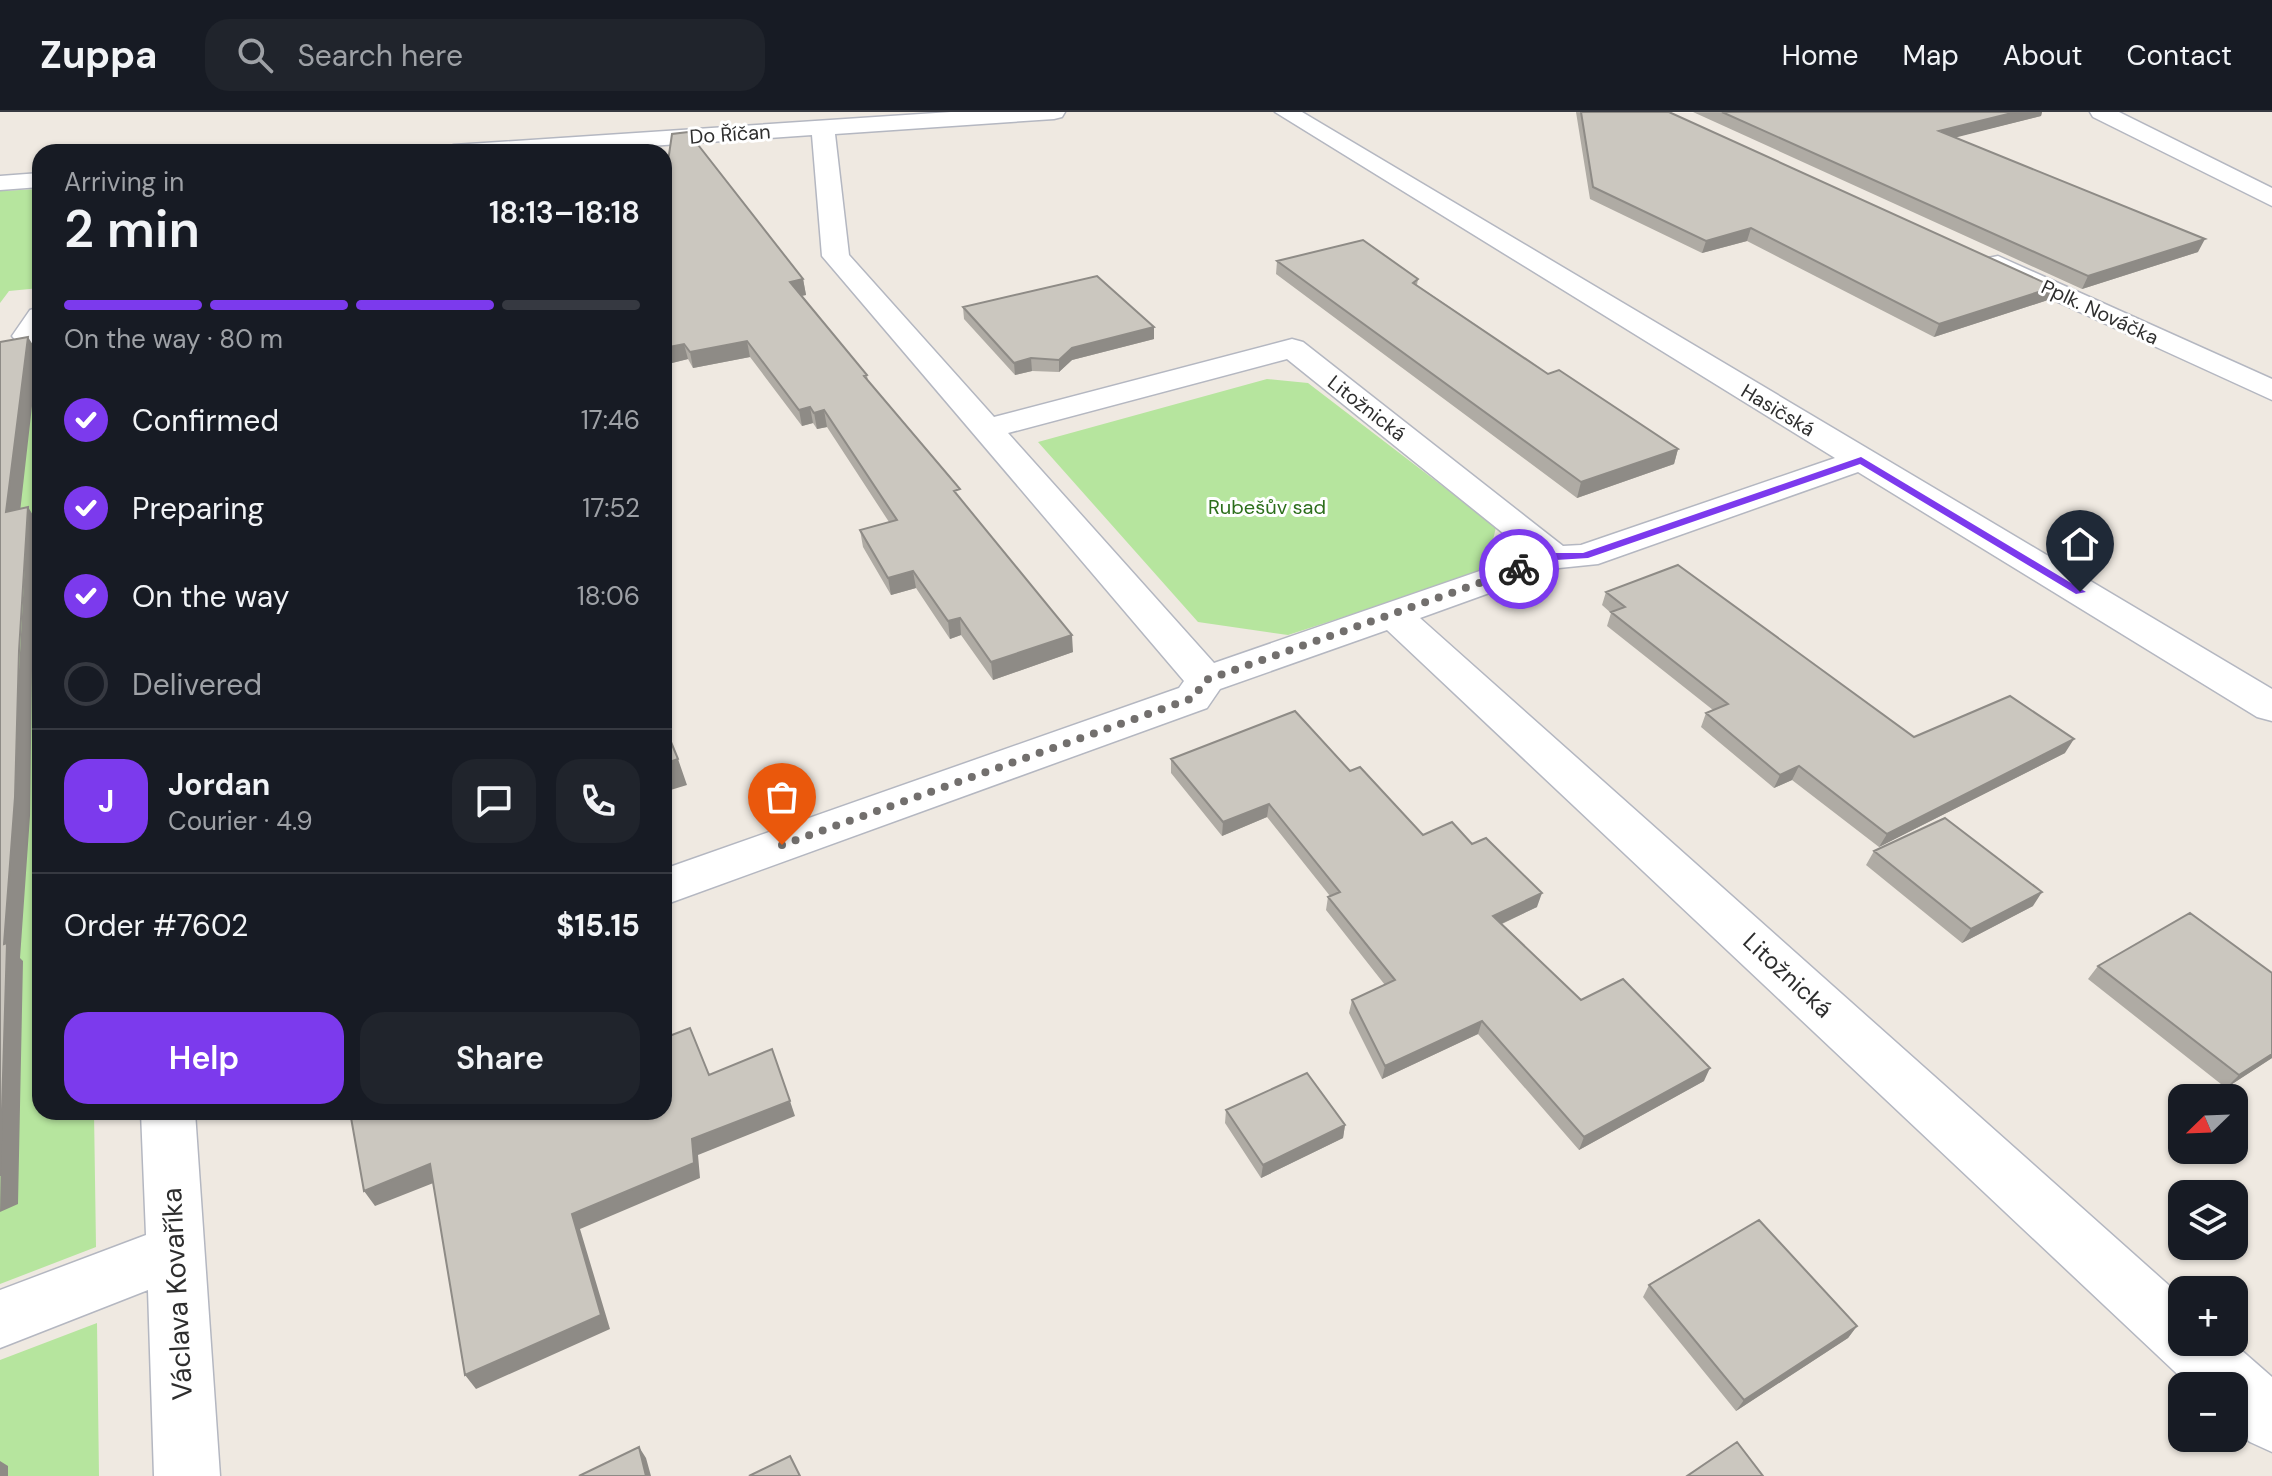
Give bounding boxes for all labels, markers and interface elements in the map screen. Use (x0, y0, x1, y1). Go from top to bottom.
search box (205, 19, 765, 91)
text: Zuppa (40, 30, 157, 80)
icon: search (233, 33, 277, 77)
text: Search here (297, 36, 463, 75)
text: Home (1782, 37, 1858, 74)
text: Map (1902, 37, 1959, 74)
text: About (2003, 37, 2082, 74)
text: Contact (2126, 37, 2232, 74)
street label: Do Říčan (689, 118, 771, 150)
text: Arriving in (64, 165, 184, 199)
text: 18:13–18:18 (489, 193, 640, 232)
text: 2 min (64, 195, 200, 263)
street label: Pplk. Nováčka (2037, 274, 2163, 350)
text: On the way · 80 m (64, 322, 283, 356)
street label: Litožnická (1323, 369, 1411, 447)
street label: Hasičská (1736, 378, 1820, 442)
icon: check (64, 398, 108, 442)
text: Confirmed (132, 401, 279, 440)
text: 17:46 (581, 403, 640, 437)
icon: check (64, 486, 108, 530)
text: Preparing (132, 489, 264, 528)
text: 17:52 (582, 491, 640, 525)
park label: Rubešův sad (1208, 494, 1326, 520)
pin (2046, 510, 2114, 592)
icon: home (2058, 522, 2102, 566)
courier (1479, 529, 1559, 609)
icon: bike (1497, 547, 1541, 591)
icon: check (64, 574, 108, 618)
text: On the way (132, 577, 289, 616)
text: 18:06 (577, 579, 640, 613)
text: Delivered (132, 665, 262, 704)
button: chat (452, 759, 536, 843)
button: phone (556, 759, 640, 843)
pin (748, 763, 816, 845)
text: Jordan (168, 765, 270, 804)
icon: bag (760, 775, 804, 819)
text: J (98, 782, 114, 821)
text: Courier · 4.9 (168, 804, 313, 838)
text: Order #7602 (64, 906, 248, 945)
text: $15.15 (556, 906, 640, 945)
street label: Litožnická (1737, 926, 1839, 1024)
button: Help (64, 1012, 344, 1104)
button: Share (360, 1012, 640, 1104)
north arrow (2168, 1084, 2248, 1164)
map controls (2168, 1084, 2248, 1452)
button: layers (2168, 1180, 2248, 1260)
street label: Václava Kovaříka (153, 1187, 201, 1401)
button: + (2168, 1276, 2248, 1356)
button: − (2168, 1372, 2248, 1452)

